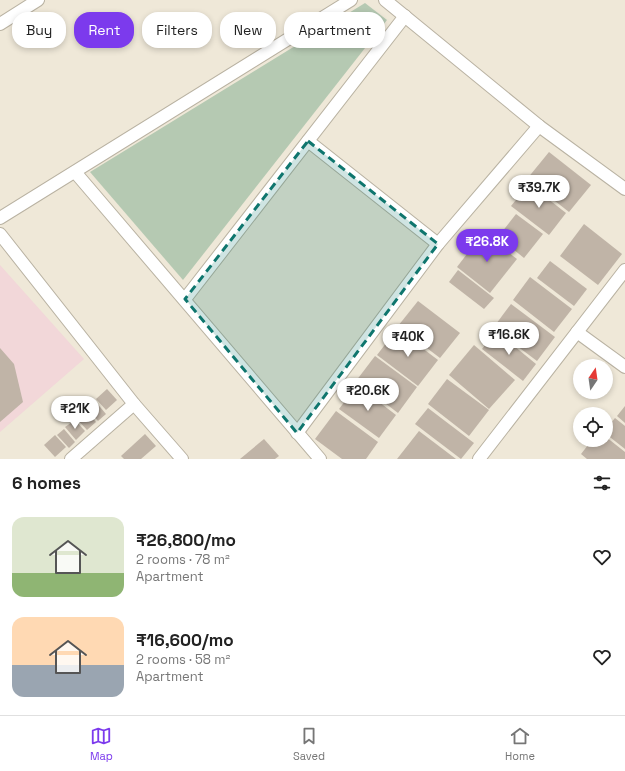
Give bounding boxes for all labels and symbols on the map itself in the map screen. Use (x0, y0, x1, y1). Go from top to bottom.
pin: ₹39.7K (506, 175, 572, 209)
pin: ₹26.8K (454, 229, 520, 263)
pin: ₹16.6K (476, 322, 542, 356)
pin: ₹40K (384, 324, 432, 358)
north arrow (573, 359, 613, 399)
pin: ₹20.6K (335, 378, 401, 412)
pin: ₹21K (51, 396, 99, 430)

